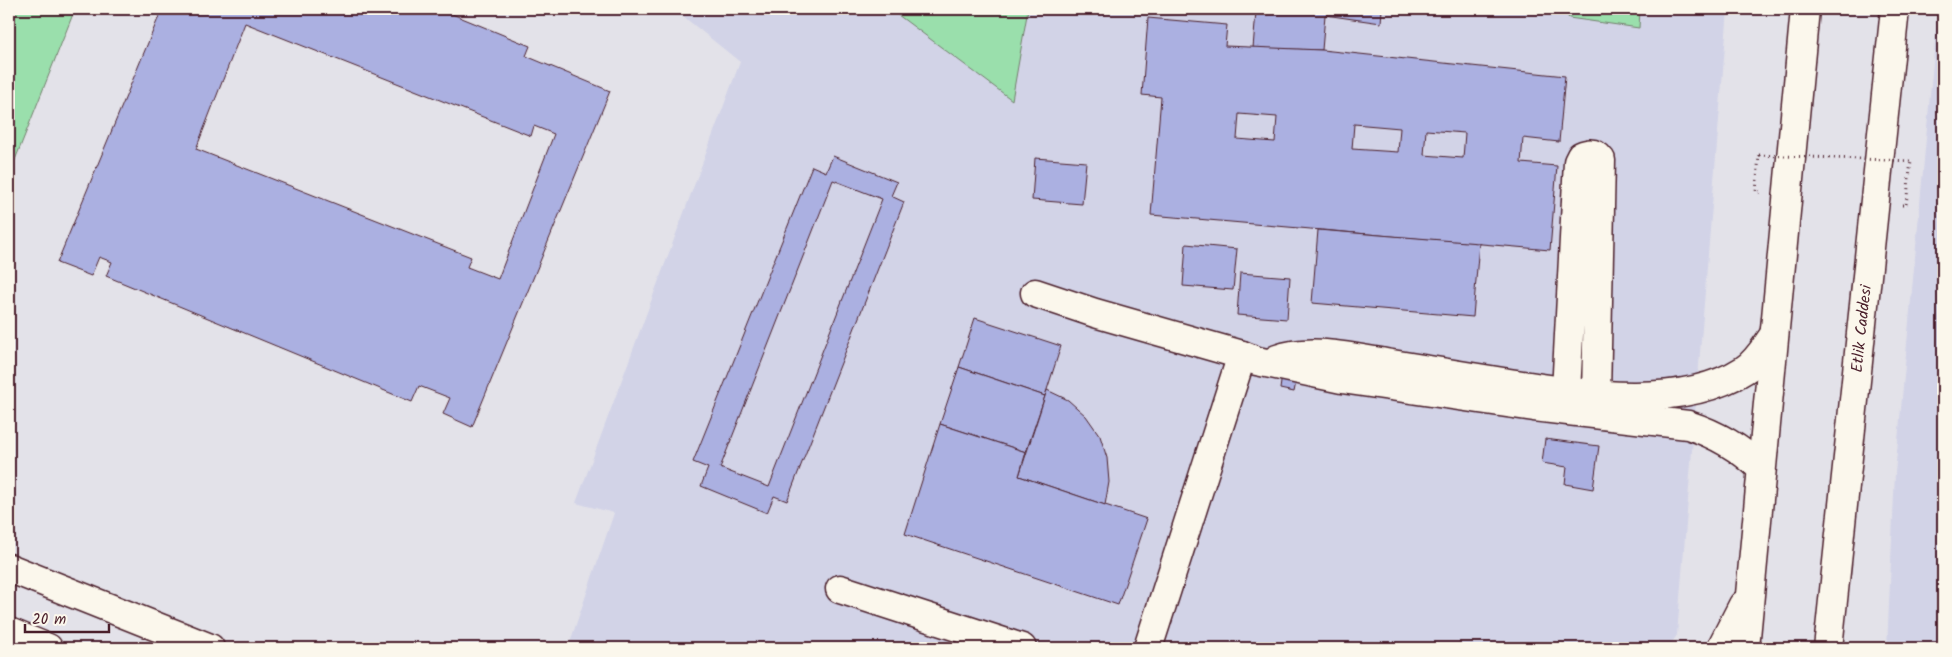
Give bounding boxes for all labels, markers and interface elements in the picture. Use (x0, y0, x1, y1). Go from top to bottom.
street label: Etlik Caddesi (1844, 282, 1879, 374)
scale bar (25, 602, 109, 634)
text: 20 m (32, 608, 66, 632)

